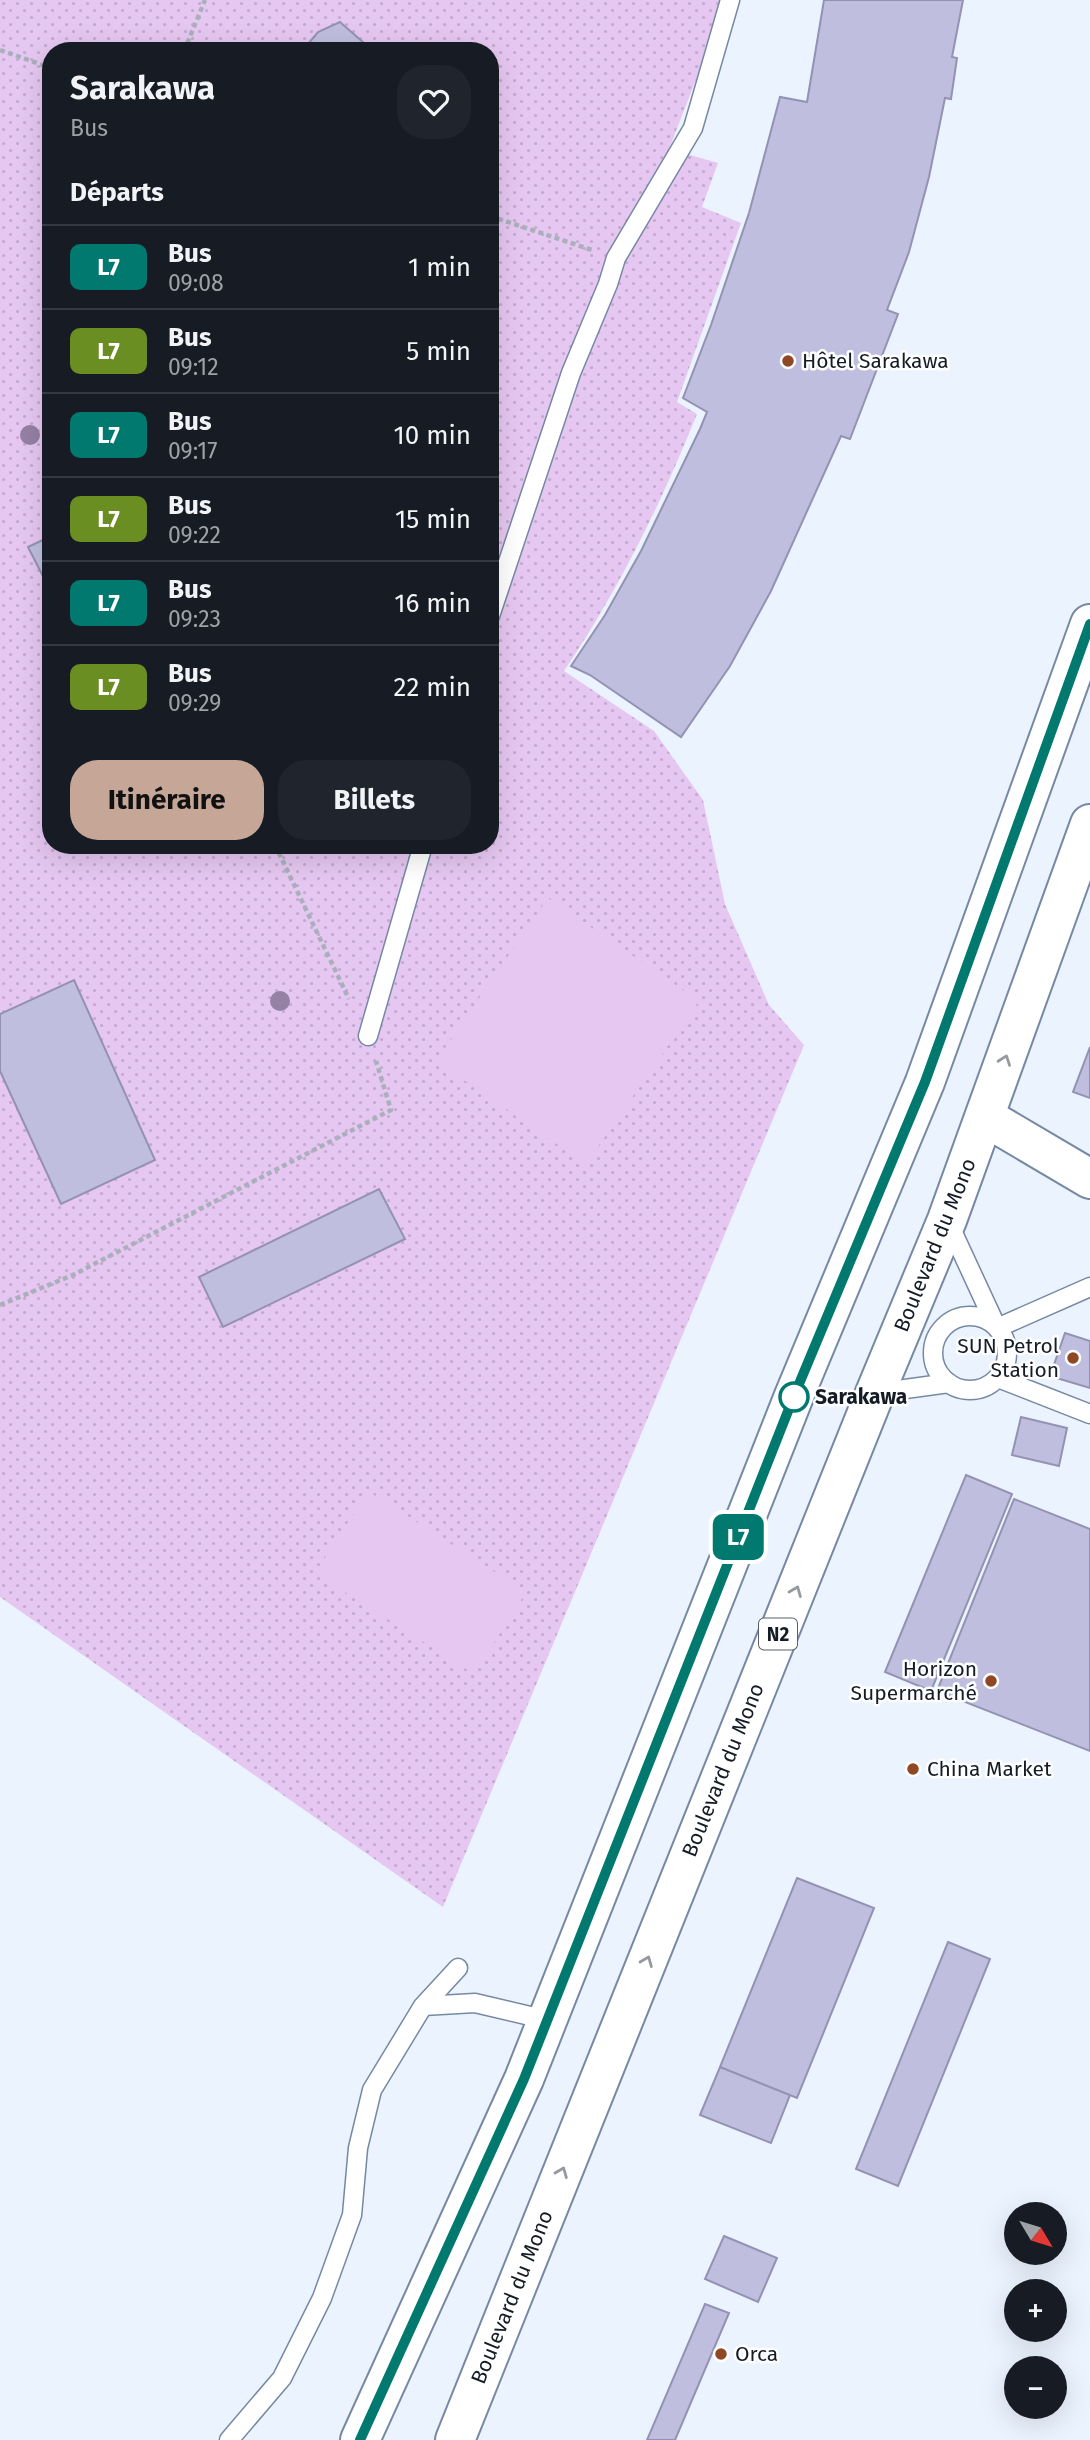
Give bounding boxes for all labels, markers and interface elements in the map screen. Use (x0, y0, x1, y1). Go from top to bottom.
button: heart (397, 65, 471, 139)
text: Sarakawa (70, 68, 215, 108)
text: Bus (70, 114, 108, 142)
text: Départs (70, 177, 164, 208)
text: Bus (168, 238, 211, 269)
text: 1 min (408, 252, 471, 283)
text: L7 (97, 253, 120, 281)
text: 09:08 (168, 269, 224, 297)
text: Bus (168, 322, 211, 353)
text: 5 min (406, 336, 471, 367)
text: L7 (97, 337, 120, 365)
place label: Hôtel Sarakawa (802, 348, 949, 374)
text: 09:12 (168, 353, 219, 381)
marker: Hôtel Sarakawa (780, 353, 796, 369)
text: Bus (168, 406, 211, 437)
text: 10 min (393, 420, 471, 451)
text: L7 (97, 421, 120, 449)
text: 09:17 (168, 437, 217, 465)
text: Bus (168, 490, 211, 521)
text: 15 min (395, 504, 471, 535)
text: L7 (97, 505, 120, 533)
text: 09:22 (168, 521, 221, 549)
text: Bus (168, 574, 211, 605)
text: 16 min (394, 588, 471, 619)
text: L7 (97, 589, 120, 617)
text: 09:23 (168, 605, 221, 633)
text: Bus (168, 658, 211, 689)
text: 22 min (394, 672, 471, 703)
text: L7 (97, 673, 120, 701)
text: 09:29 (168, 689, 221, 717)
button: Itinéraire (70, 760, 264, 840)
button: Billets (278, 760, 471, 840)
one-way arrow (997, 1055, 1011, 1067)
street label: Boulevard du Mono (888, 1154, 982, 1336)
place label: SUN Petrol Station (957, 1333, 1059, 1383)
marker: SUN Petrol Station (1065, 1350, 1081, 1366)
marker: Sarakawa (779, 1382, 809, 1412)
place label: Sarakawa (815, 1384, 907, 1410)
line badge: L7 (706, 1514, 770, 1560)
text: L7 (727, 1523, 749, 1551)
one-way arrow (787, 1585, 801, 1597)
road number: N2 (759, 1618, 797, 1650)
place label: Horizon Supermarché (851, 1656, 977, 1706)
marker: Horizon Supermarché (983, 1673, 999, 1689)
street label: Boulevard du Mono (676, 1679, 770, 1861)
place label: China Market (927, 1756, 1052, 1782)
marker: China Market (905, 1761, 921, 1777)
one-way arrow (638, 1955, 652, 1967)
one-way arrow (553, 2167, 567, 2179)
north arrow (1004, 2202, 1068, 2264)
map controls (1004, 2202, 1067, 2419)
street label: Boulevard du Mono (465, 2206, 559, 2388)
button: + (1004, 2279, 1067, 2342)
place label: Orca (735, 2341, 778, 2367)
marker: Orca (713, 2346, 729, 2362)
button: − (1004, 2356, 1067, 2419)

